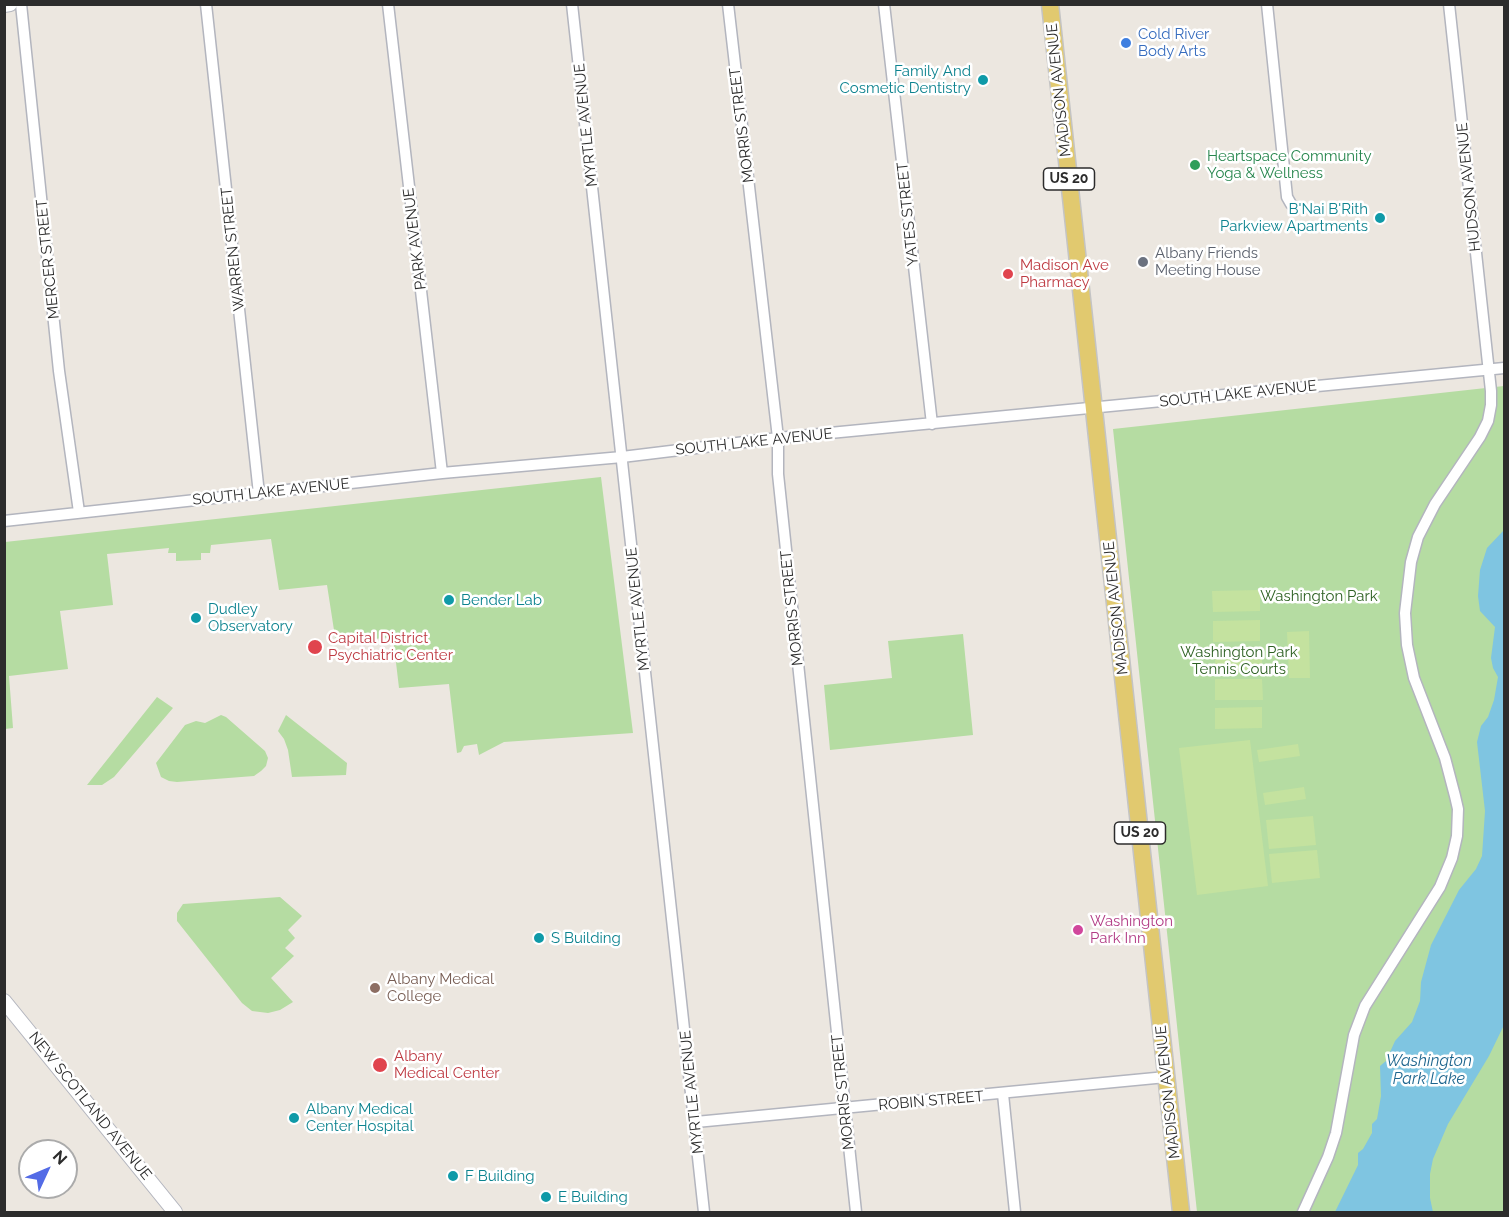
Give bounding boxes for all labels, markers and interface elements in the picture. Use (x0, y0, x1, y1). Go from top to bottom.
street label: MADISON AVENUE (1043, 22, 1075, 158)
place label: Cold River Body Arts (1138, 25, 1209, 60)
marker: Cold River Body Arts (1119, 36, 1133, 50)
street label: MYRTLE AVENUE (571, 62, 601, 188)
place label: Family And Cosmetic Dentistry (840, 62, 971, 97)
street label: MORRIS STREET (726, 66, 758, 184)
marker: Family And Cosmetic Dentistry (976, 73, 990, 87)
street label: HUDSON AVENUE (1453, 122, 1485, 252)
place label: Heartspace Community Yoga & Wellness (1207, 147, 1372, 182)
marker: Heartspace Community Yoga & Wellness (1188, 158, 1202, 172)
street label: YATES STREET (894, 161, 922, 267)
road number: US 20 (1044, 168, 1094, 190)
street label: WARREN STREET (218, 186, 248, 312)
street label: PARK AVENUE (400, 187, 430, 291)
street label: MERCER STREET (33, 198, 63, 320)
place label: B'Nai B'Rith Parkview Apartments (1220, 200, 1368, 235)
marker: B'Nai B'Rith Parkview Apartments (1373, 211, 1387, 225)
place label: Albany Friends Meeting House (1155, 244, 1261, 279)
marker: Albany Friends Meeting House (1136, 255, 1150, 269)
place label: Madison Ave Pharmacy (1020, 256, 1109, 291)
marker: Madison Ave Pharmacy (1001, 267, 1015, 281)
street label: SOUTH LAKE AVENUE (1159, 377, 1317, 411)
street label: SOUTH LAKE AVENUE (675, 425, 833, 459)
street label: SOUTH LAKE AVENUE (192, 475, 350, 509)
street label: MADISON AVENUE (1100, 540, 1132, 676)
street label: MYRTLE AVENUE (623, 546, 653, 672)
street label: MORRIS STREET (777, 549, 807, 667)
park label: Washington Park (1260, 587, 1378, 605)
place label: Bender Lab (461, 591, 542, 609)
marker: Bender Lab (442, 593, 456, 607)
place label: Dudley Observatory (208, 600, 293, 635)
marker: Dudley Observatory (189, 611, 203, 625)
place label: Capital District Psychiatric Center (328, 629, 453, 664)
marker: Capital District Psychiatric Center (306, 638, 324, 656)
park label: Washington Park Tennis Courts (1180, 643, 1298, 678)
road number: US 20 (1114, 822, 1166, 844)
place label: Washington Park Inn (1090, 912, 1173, 947)
marker: Washington Park Inn (1071, 923, 1085, 937)
place label: S Building (551, 929, 621, 947)
marker: S Building (532, 931, 546, 945)
place label: Albany Medical College (387, 970, 494, 1005)
marker: Albany Medical College (368, 981, 382, 995)
street label: MADISON AVENUE (1152, 1024, 1184, 1160)
street label: NEW SCOTLAND AVENUE (25, 1028, 155, 1184)
street label: MYRTLE AVENUE (677, 1029, 707, 1155)
street label: MORRIS STREET (828, 1033, 858, 1151)
place label: Albany Medical Center (394, 1047, 499, 1082)
water label: Washington Park Lake (1386, 1051, 1472, 1089)
marker: Albany Medical Center (371, 1056, 389, 1074)
street label: ROBIN STREET (878, 1087, 984, 1115)
place label: Albany Medical Center Hospital (306, 1100, 413, 1135)
marker: Albany Medical Center Hospital (287, 1111, 301, 1125)
north arrow (18, 1139, 78, 1199)
place label: F Building (465, 1167, 535, 1185)
marker: F Building (446, 1169, 460, 1183)
place label: E Building (558, 1188, 628, 1206)
marker: E Building (539, 1190, 553, 1204)

